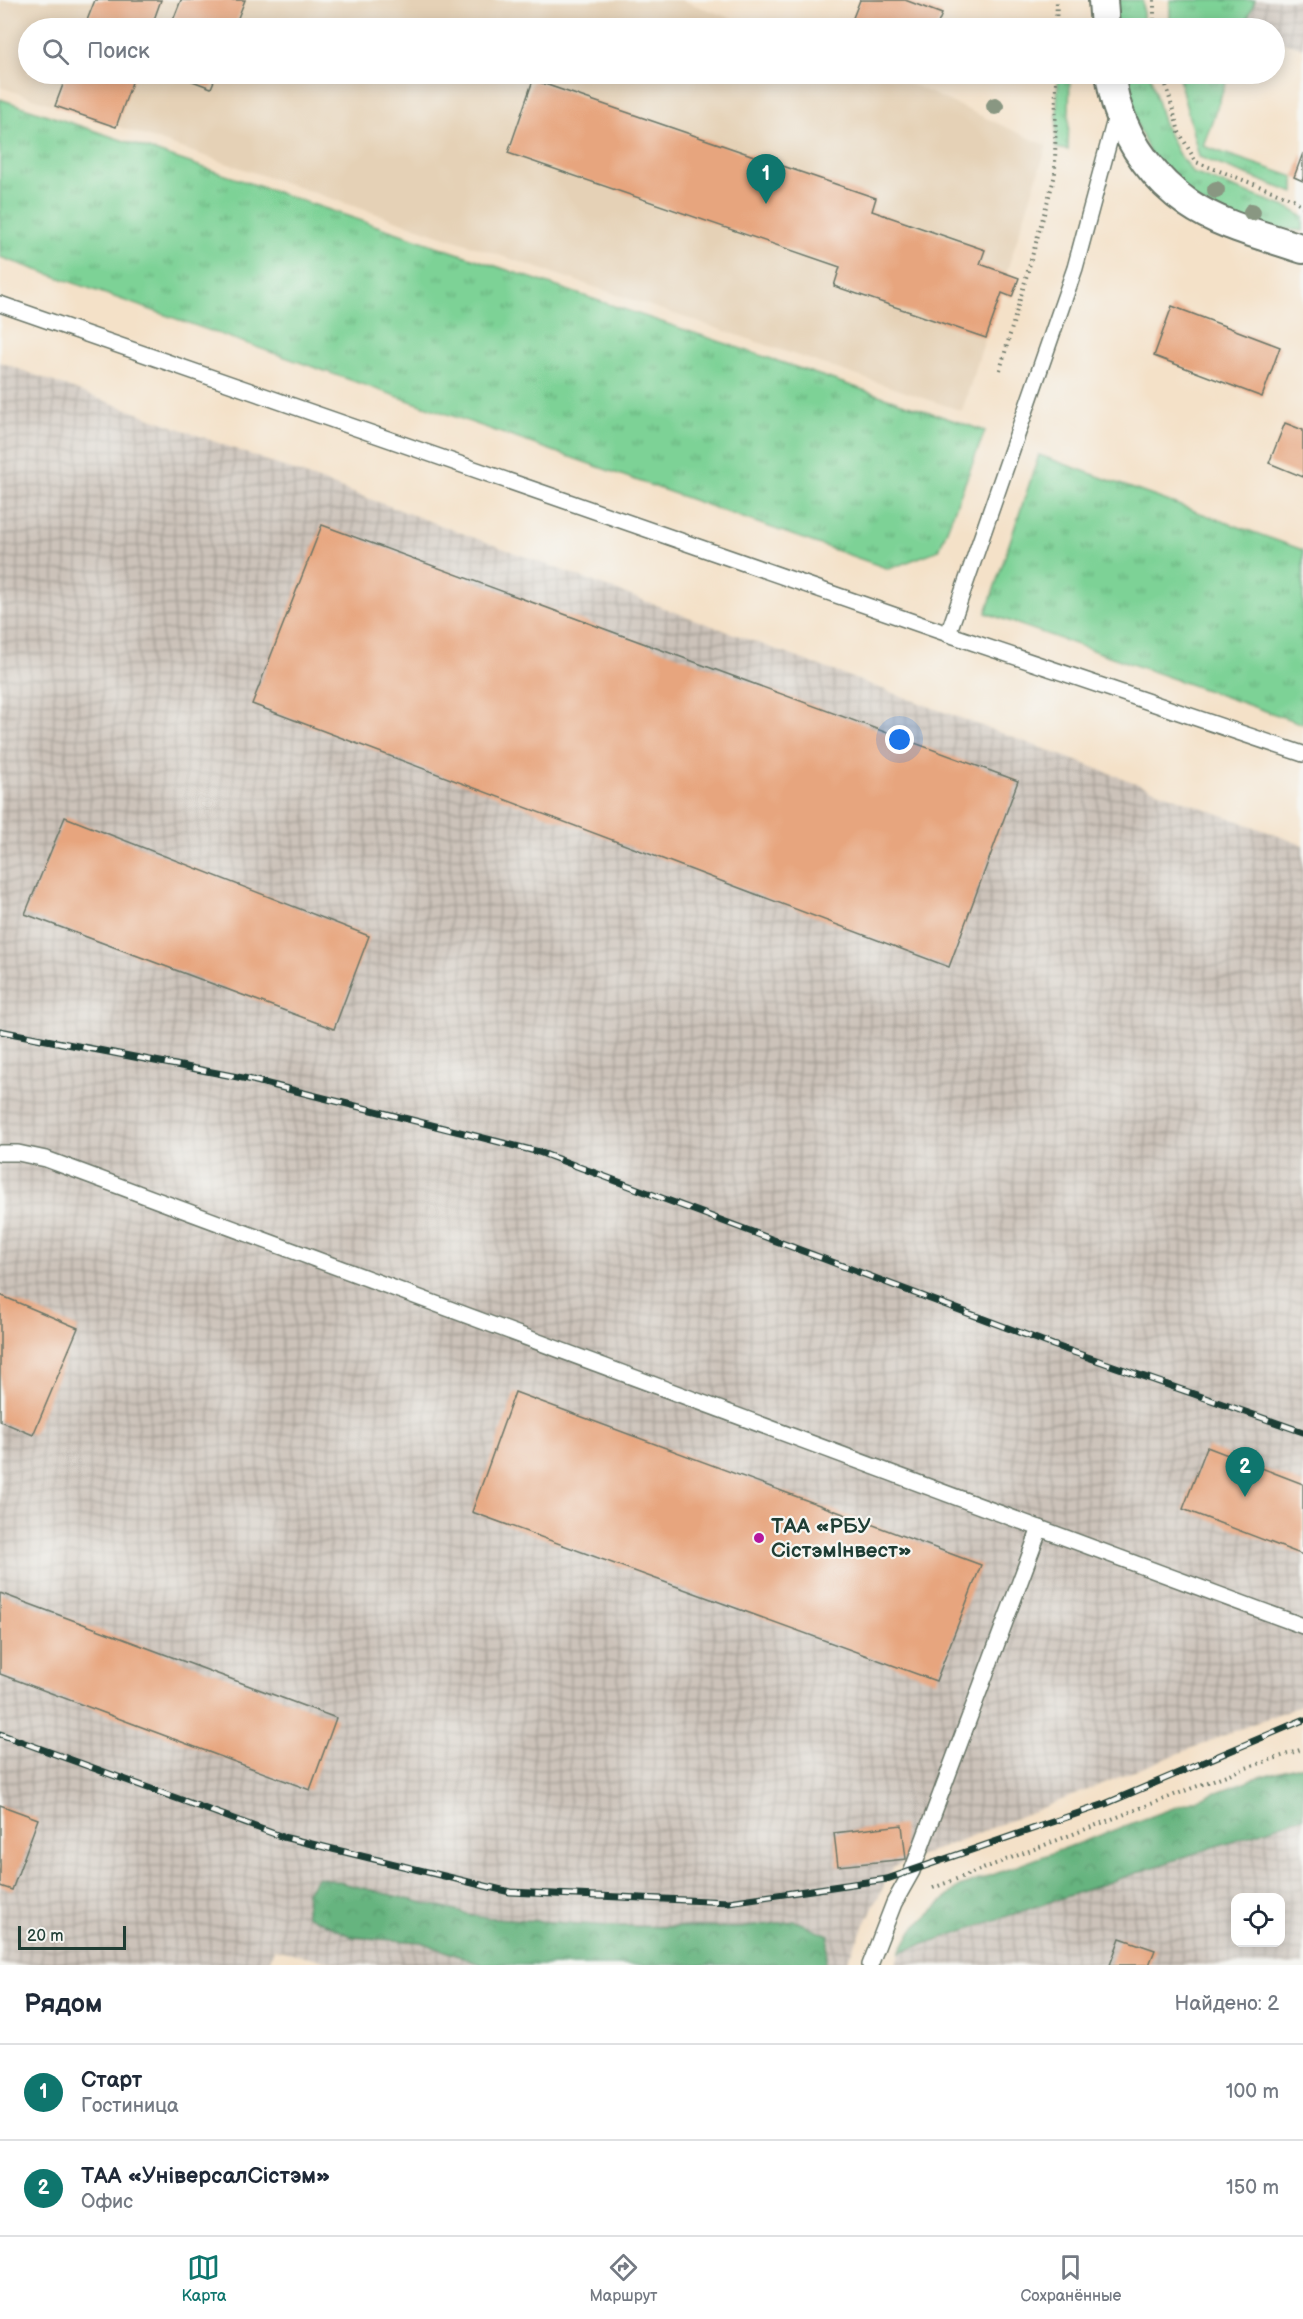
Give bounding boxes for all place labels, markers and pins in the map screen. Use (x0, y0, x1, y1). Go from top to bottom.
pin: 1 (746, 154, 786, 204)
pin: 2 (1226, 1448, 1264, 1497)
place label: ТАА «РБУ СістэмІнвест» (771, 1514, 912, 1563)
marker: ТАА «РБУ СістэмІнвест» (752, 1531, 766, 1545)

